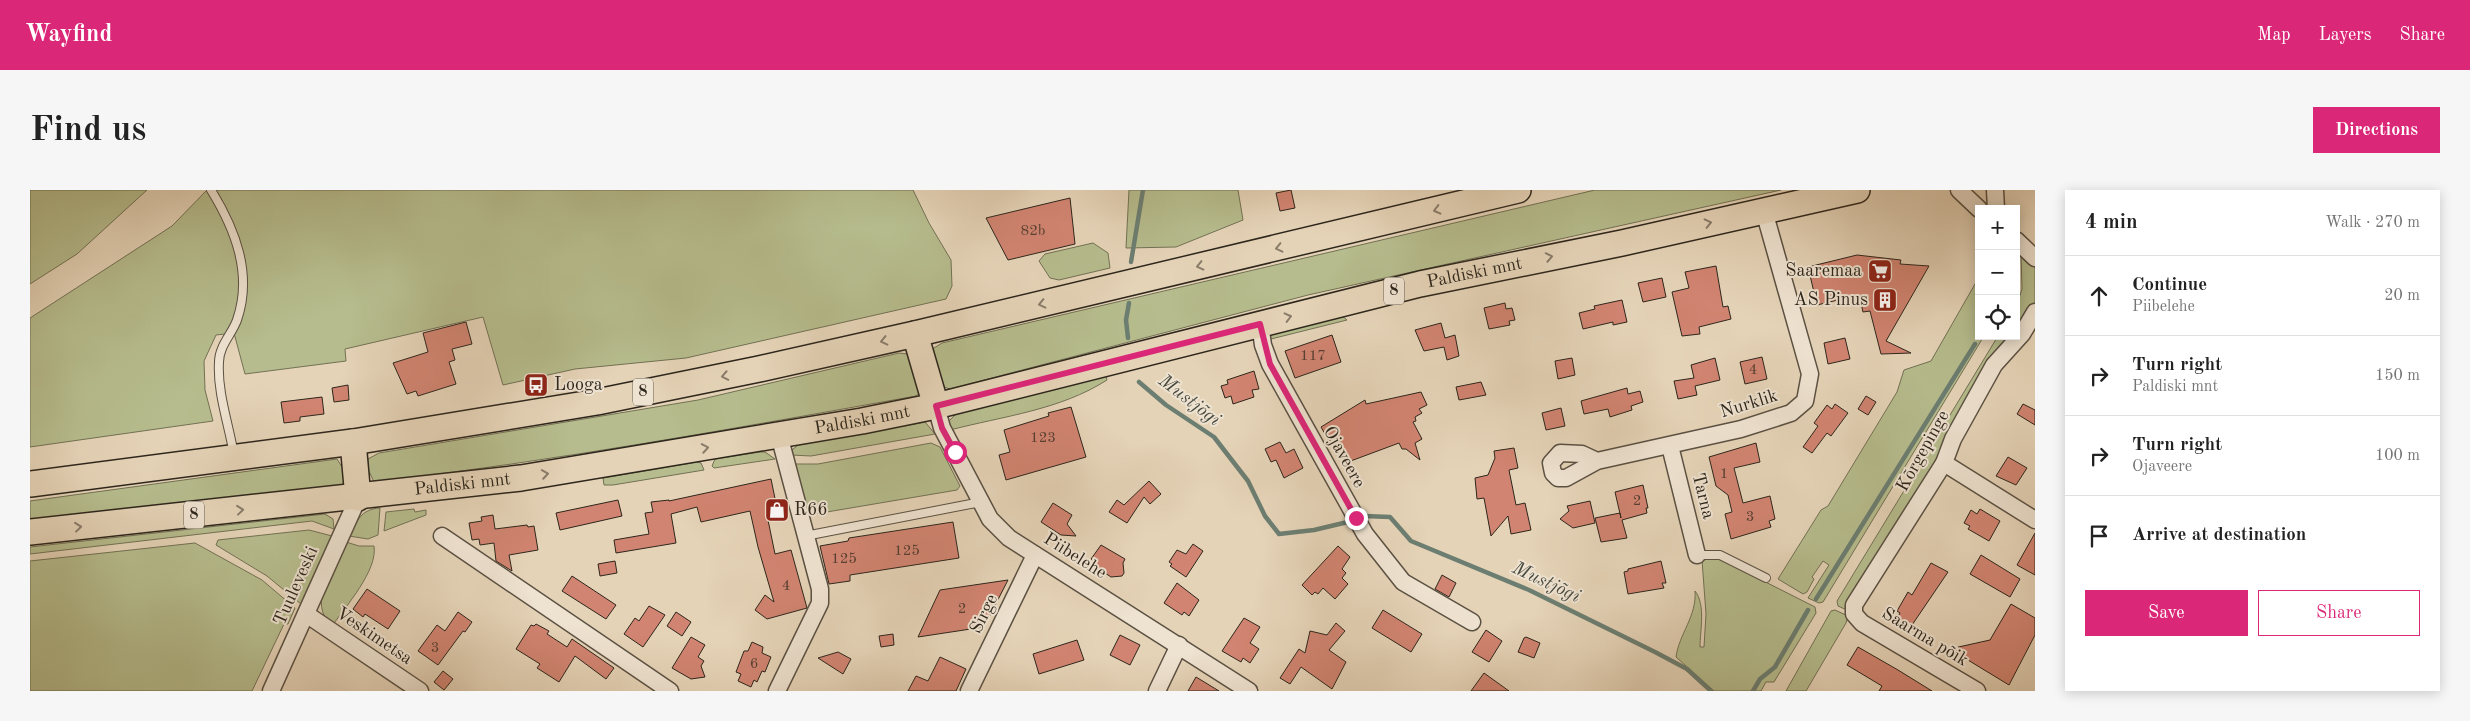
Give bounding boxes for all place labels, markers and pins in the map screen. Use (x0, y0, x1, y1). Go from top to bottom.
supermarket icon: Saaremaa (1867, 258, 1893, 284)
place label: Saaremaa (1785, 262, 1862, 280)
building icon: AS Pinus (1872, 287, 1898, 313)
place label: AS Pinus (1794, 291, 1868, 309)
bus stop icon: Looga (523, 372, 549, 398)
place label: Looga (554, 376, 603, 394)
shop icon: R66 (764, 497, 790, 523)
place label: R66 (794, 501, 828, 519)

